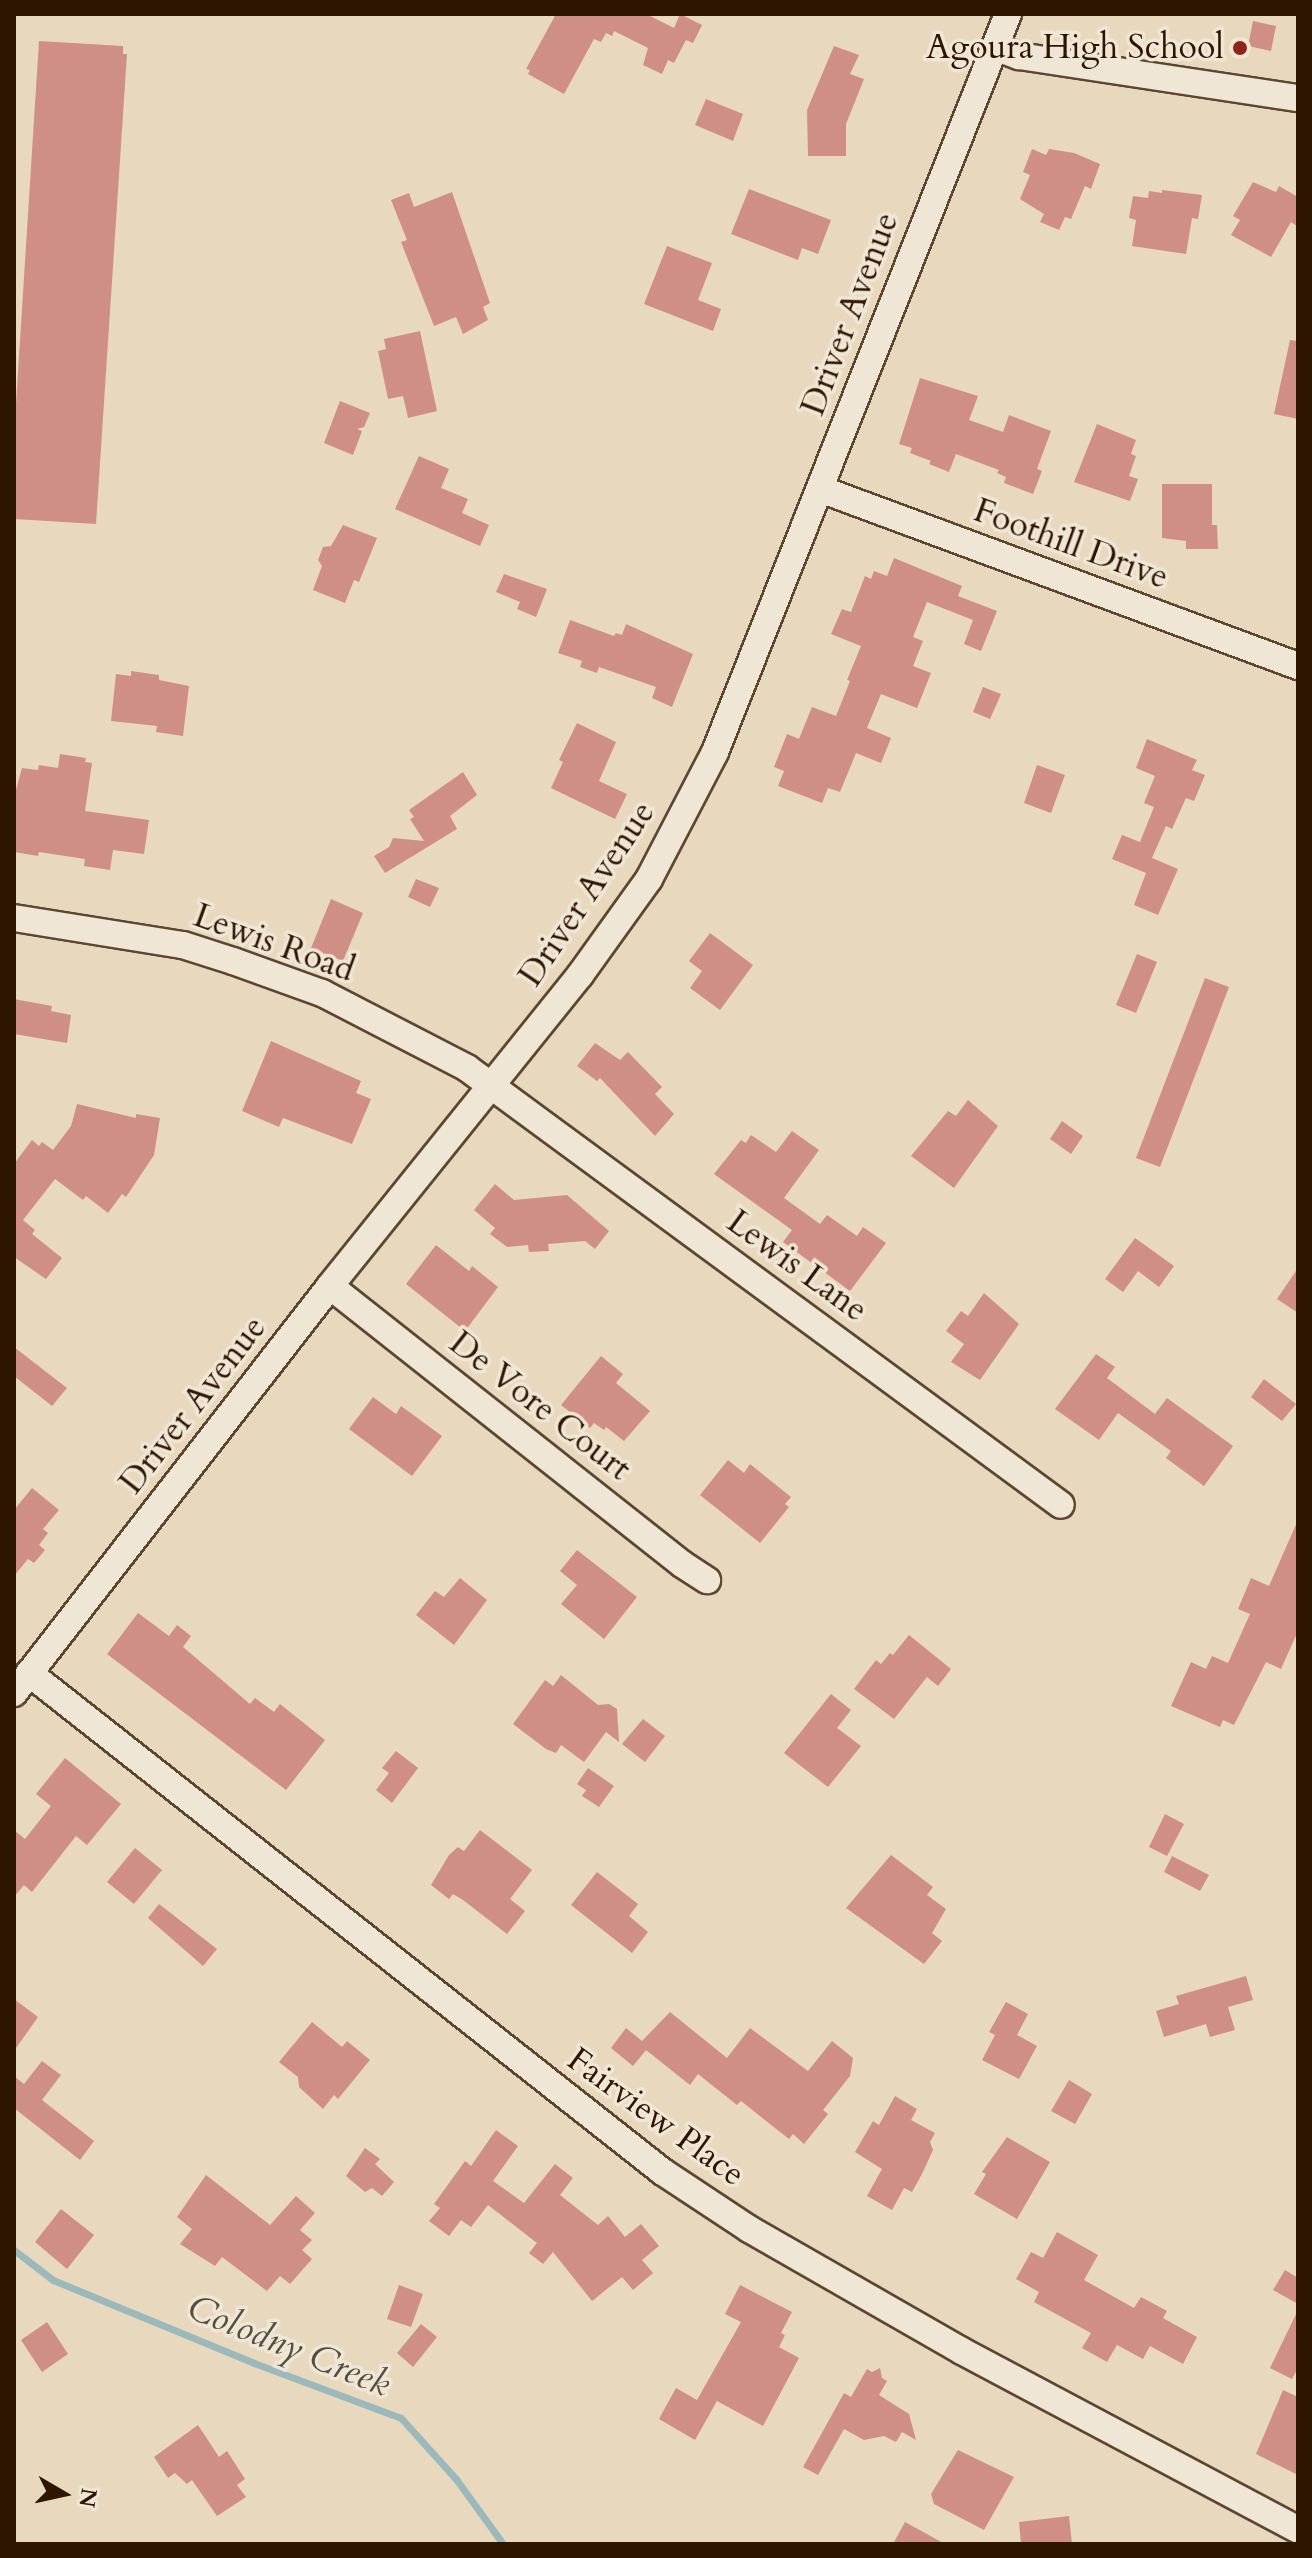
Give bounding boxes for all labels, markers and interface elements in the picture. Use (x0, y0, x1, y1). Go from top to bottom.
place label: Agoura High School (926, 28, 1224, 68)
marker: Agoura High School (1231, 39, 1249, 57)
street label: Driver Avenue (793, 207, 907, 421)
street label: Foothill Drive (968, 490, 1174, 598)
street label: Driver Avenue (510, 794, 664, 994)
street label: Lewis Road (188, 895, 360, 991)
street label: Lewis Lane (719, 1201, 875, 1331)
street label: Driver Avenue (111, 1308, 275, 1502)
street label: De Vore Court (441, 1323, 639, 1489)
street label: Fairview Place (559, 2039, 753, 2195)
water label: Colodny Creek (181, 2286, 397, 2406)
north arrow (24, 2454, 104, 2534)
text: N (71, 2486, 104, 2510)

